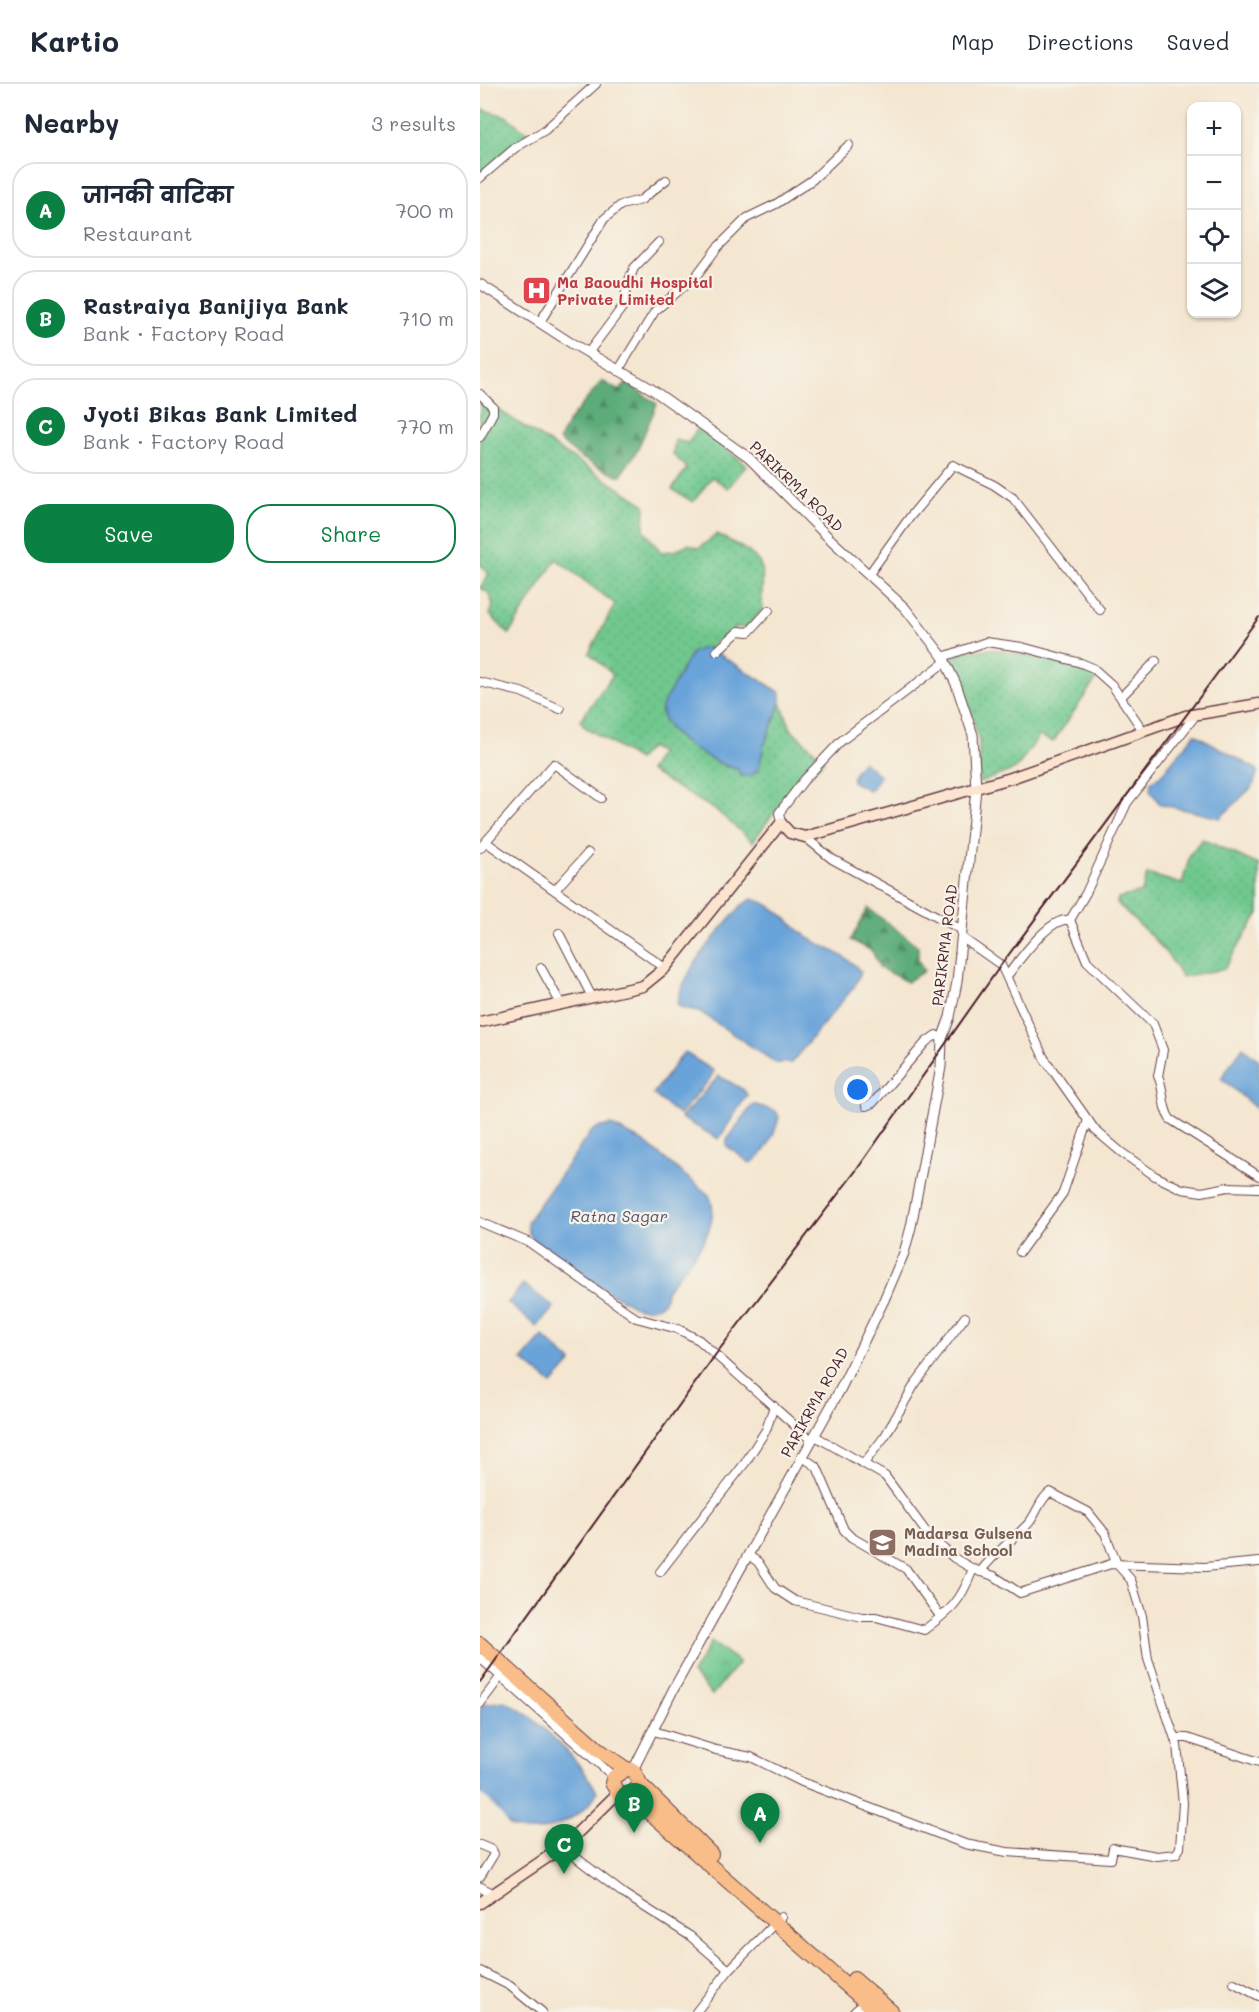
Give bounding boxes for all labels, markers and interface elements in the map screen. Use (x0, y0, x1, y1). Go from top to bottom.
text: Kartio (30, 23, 119, 59)
text: Map (951, 28, 994, 55)
text: Directions (1027, 28, 1134, 55)
text: Saved (1167, 28, 1229, 55)
map controls (1187, 102, 1241, 318)
button: + (1187, 102, 1241, 156)
text: Nearby (24, 106, 119, 140)
text: 3 results (371, 110, 456, 136)
button: − (1187, 156, 1241, 210)
text: जानकी वाटिका (83, 180, 233, 209)
text: A (39, 197, 52, 223)
text: 700 m (396, 197, 454, 223)
button: locate (1187, 210, 1241, 264)
text: Restaurant (83, 220, 193, 246)
button: layers (1187, 264, 1241, 318)
place label: Ma Baoudhi Hospital Private Limited (557, 272, 713, 309)
hospital icon: Ma Baoudhi Hospital Private Limited (520, 275, 552, 307)
text: Rastraiya Banijiya Bank (83, 291, 349, 320)
text: B (39, 305, 52, 331)
text: 710 m (399, 305, 454, 331)
text: Bank · Factory Road (83, 320, 284, 346)
text: Jyoti Bikas Bank Limited (83, 399, 357, 428)
text: C (38, 413, 53, 439)
text: 770 m (397, 413, 454, 439)
text: Bank · Factory Road (83, 428, 284, 454)
street label: PARIKRMA ROAD (746, 436, 848, 536)
button: Save (24, 504, 234, 563)
button: Share (246, 504, 456, 563)
street label: PARIKRMA ROAD (927, 883, 961, 1007)
your location (843, 1075, 872, 1104)
water label: Ratna Sagar (570, 1205, 668, 1226)
street label: PARIKRMA ROAD (776, 1344, 852, 1460)
place label: Madarsa Gulsena Madina School (904, 1523, 1033, 1560)
school or university icon: Madarsa Gulsena Madina School (867, 1526, 899, 1558)
pin: B (614, 1784, 654, 1833)
pin: A (740, 1794, 780, 1843)
pin: C (544, 1824, 584, 1874)

